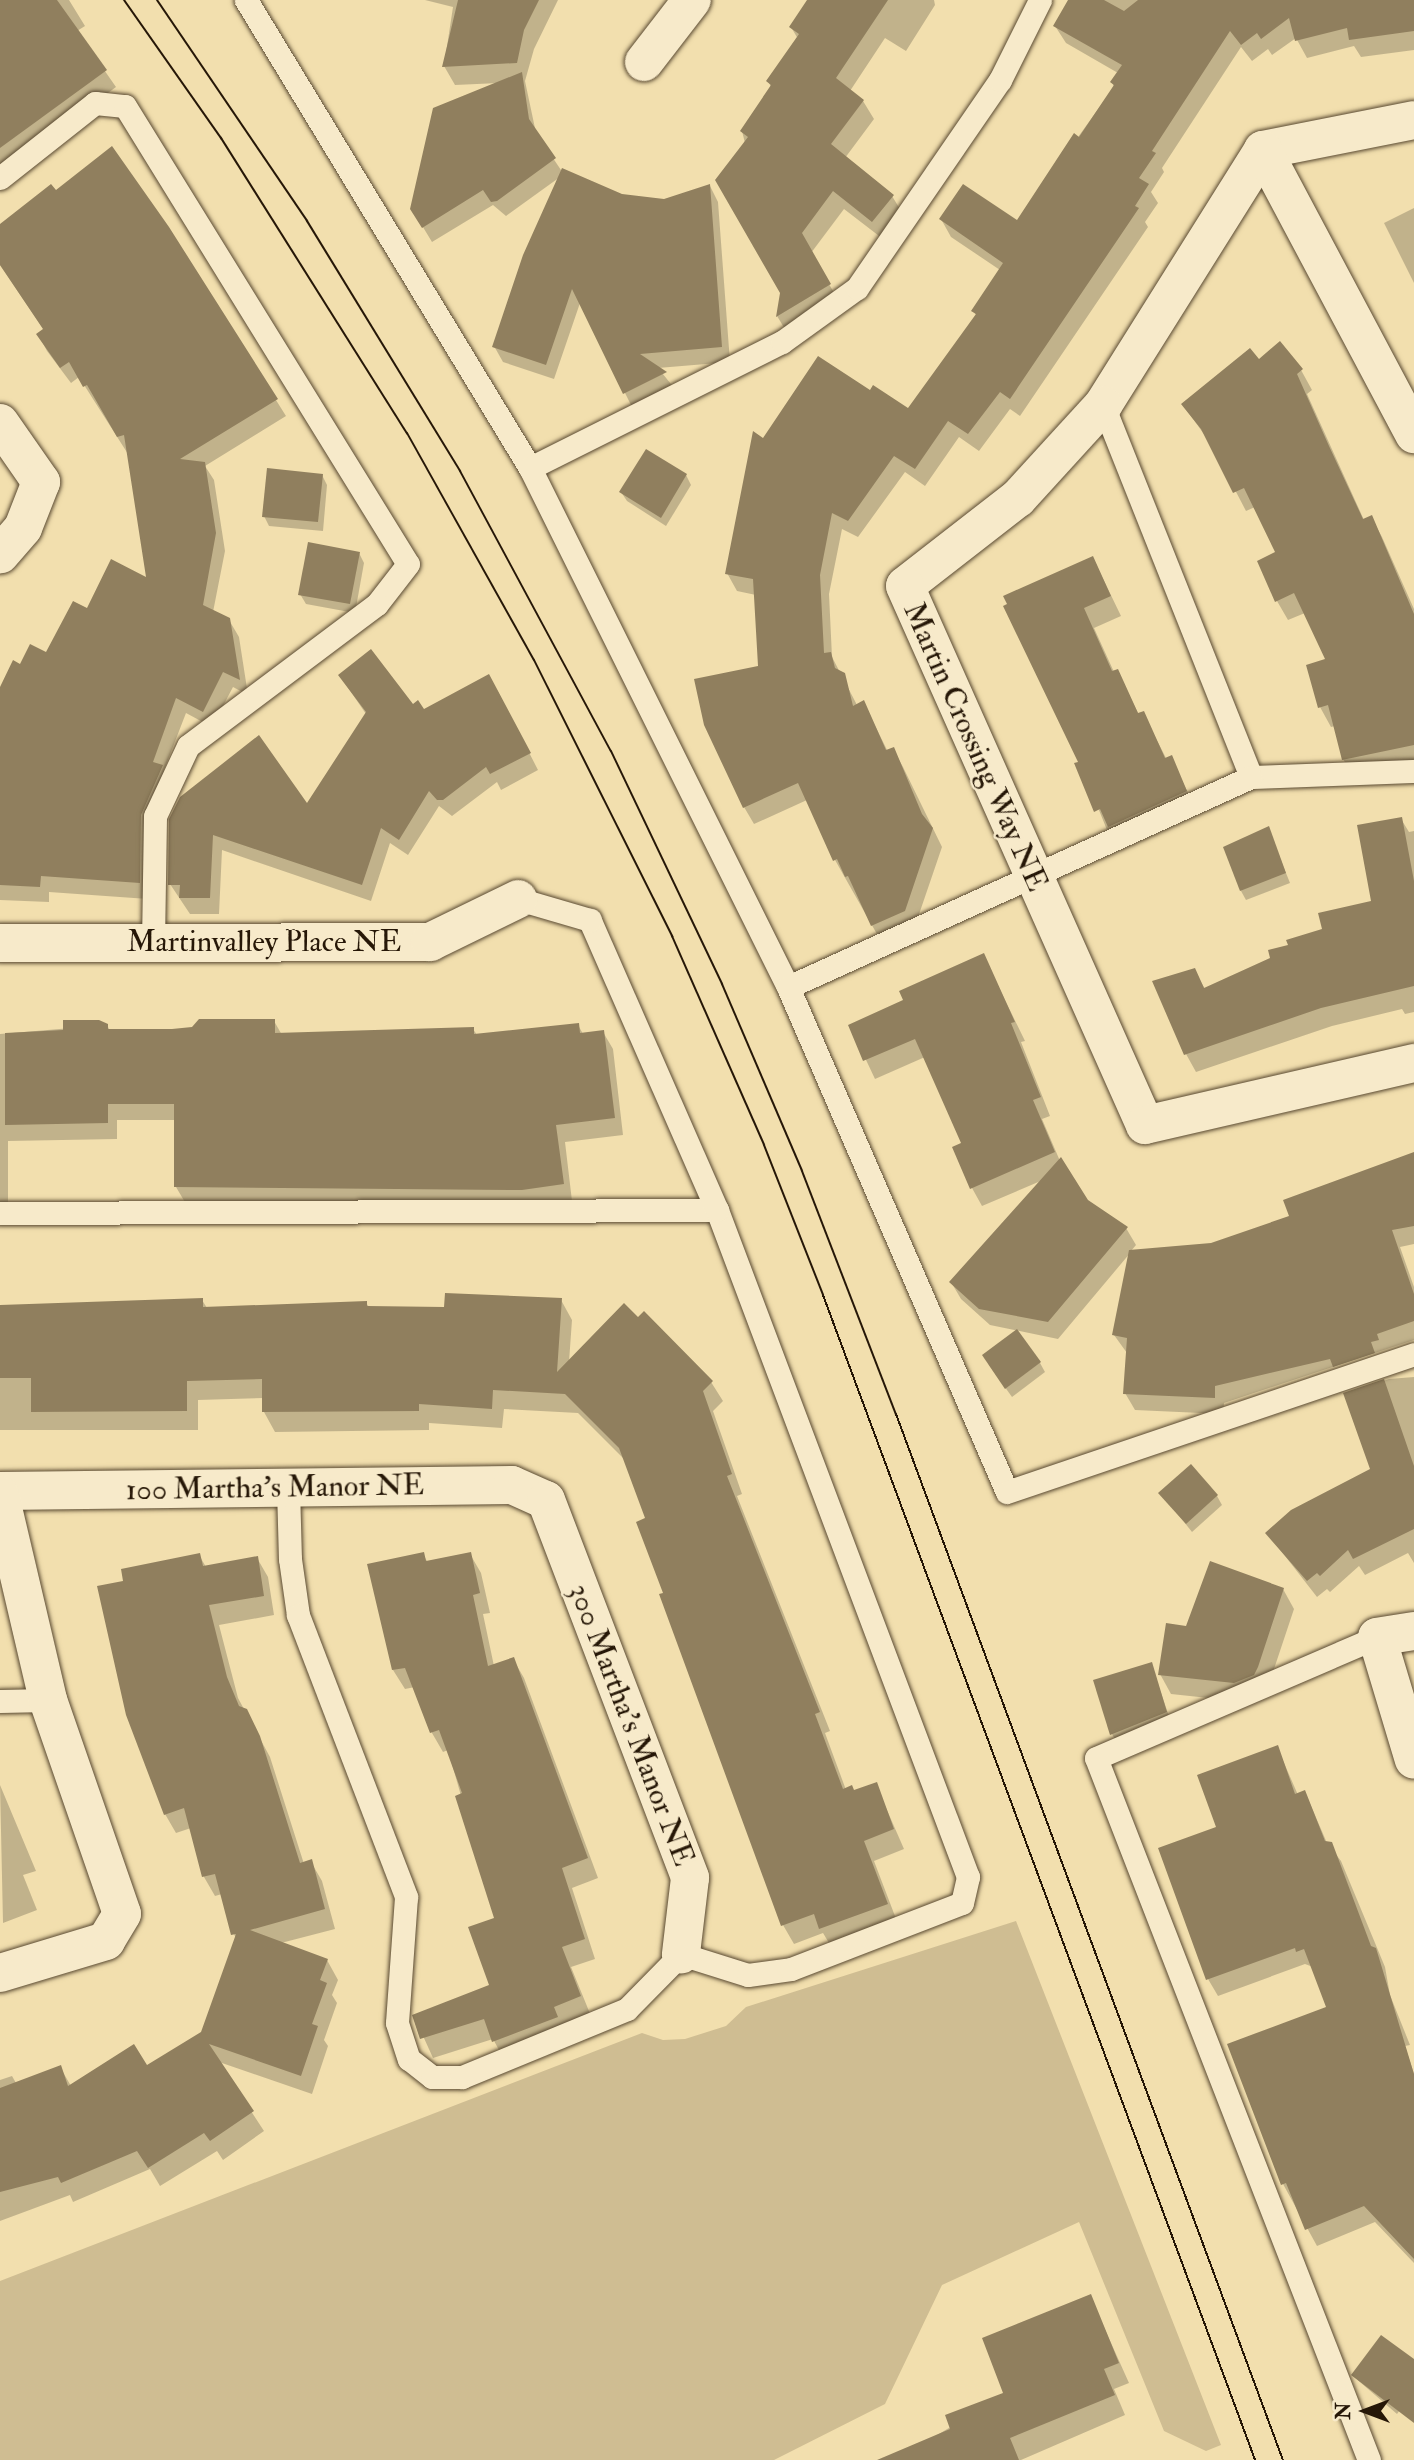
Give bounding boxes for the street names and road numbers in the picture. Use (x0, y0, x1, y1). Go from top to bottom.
street label: Martin Crossing Way NE (895, 597, 1055, 897)
street label: Martinvalley Place NE (127, 924, 401, 960)
street label: 100 Martha's Manor NE (125, 1467, 425, 1509)
street label: 300 Martha's Manor NE (561, 1579, 701, 1871)

